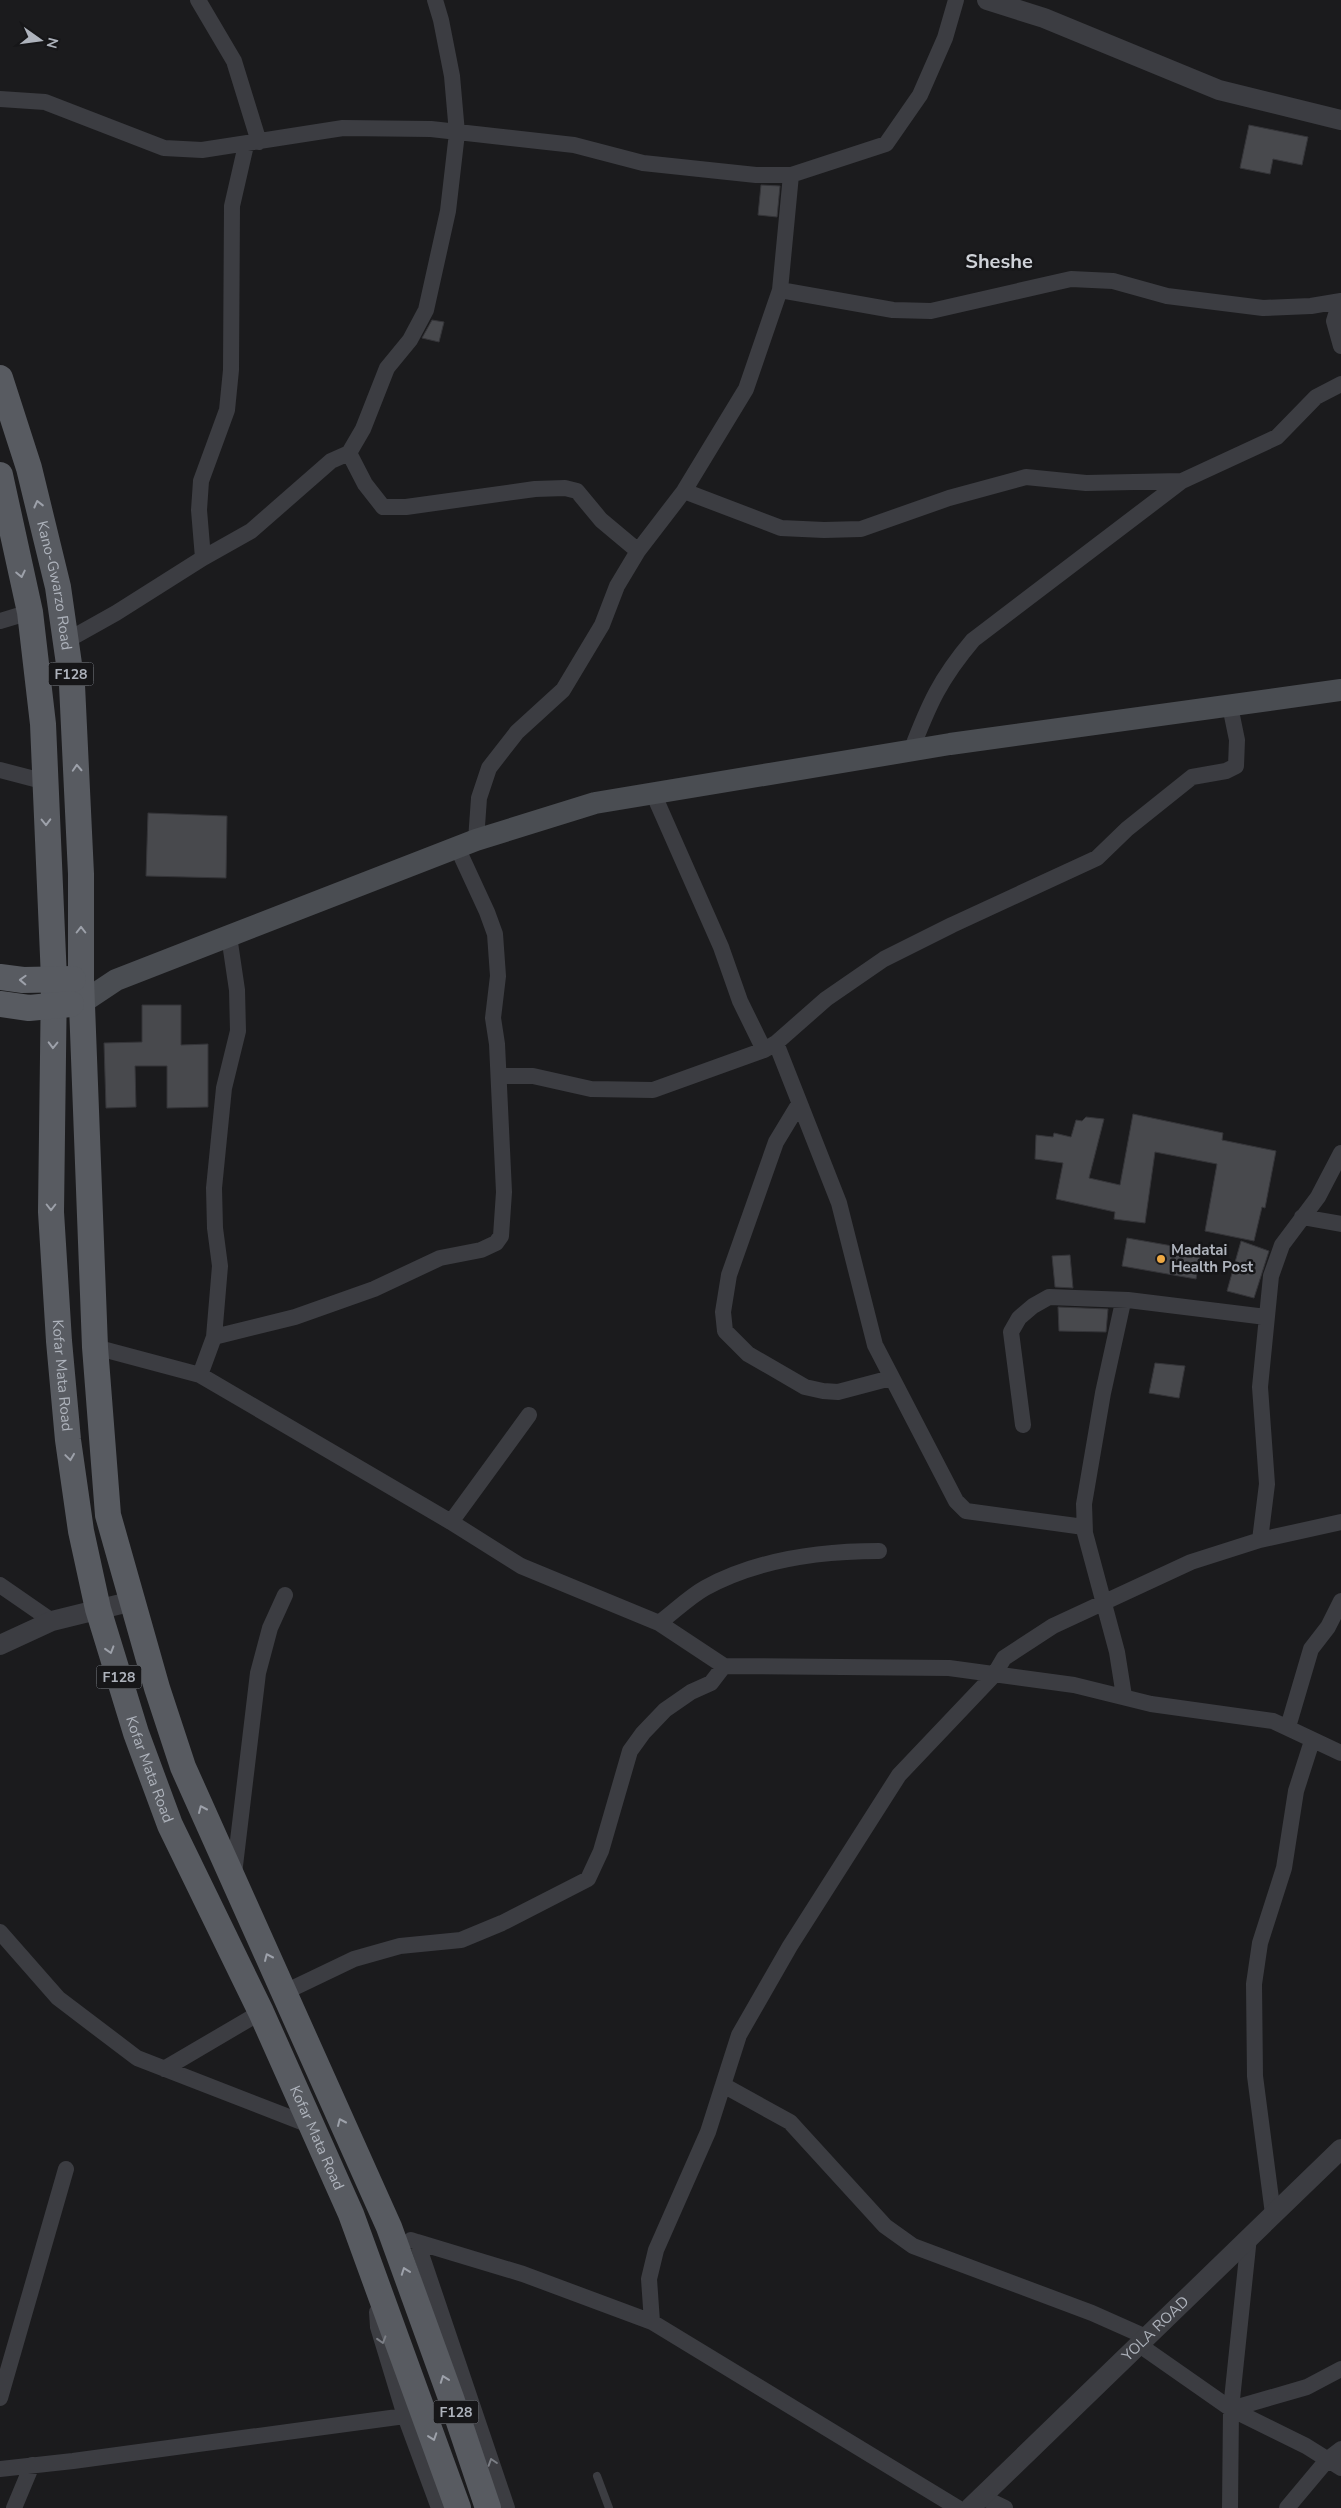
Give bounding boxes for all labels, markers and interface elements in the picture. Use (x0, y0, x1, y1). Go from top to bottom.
north arrow (15, 15, 65, 65)
text: N (42, 36, 63, 50)
district label: Sheshe (965, 248, 1033, 275)
one-way arrow (33, 499, 44, 508)
street label: Kano-Gwarzo Road (32, 519, 77, 651)
one-way arrow (16, 569, 26, 578)
road number: F128 (48, 662, 94, 686)
one-way arrow (71, 764, 82, 772)
one-way arrow (41, 818, 51, 826)
one-way arrow (76, 926, 86, 934)
one-way arrow (19, 974, 27, 985)
one-way arrow (48, 1042, 58, 1049)
one-way arrow (46, 1204, 56, 1212)
place label: Madatai Health Post (1171, 1240, 1253, 1277)
marker: Madatai Health Post (1155, 1253, 1167, 1265)
street label: Kofar Mata Road (48, 1319, 77, 1432)
one-way arrow (65, 1452, 75, 1461)
one-way arrow (105, 1645, 115, 1653)
road number: F128 (96, 1665, 142, 1688)
street label: Kofar Mata Road (121, 1713, 178, 1825)
one-way arrow (198, 1805, 209, 1814)
one-way arrow (263, 1953, 274, 1962)
street label: Kofar Mata Road (285, 2082, 349, 2193)
one-way arrow (337, 2118, 348, 2127)
one-way arrow (401, 2267, 411, 2276)
street label: YOLA ROAD (1117, 2292, 1193, 2366)
one-way arrow (377, 2336, 387, 2344)
one-way arrow (440, 2375, 450, 2384)
road number: F128 (434, 2400, 478, 2424)
one-way arrow (427, 2432, 437, 2441)
one-way arrow (488, 2458, 498, 2466)

